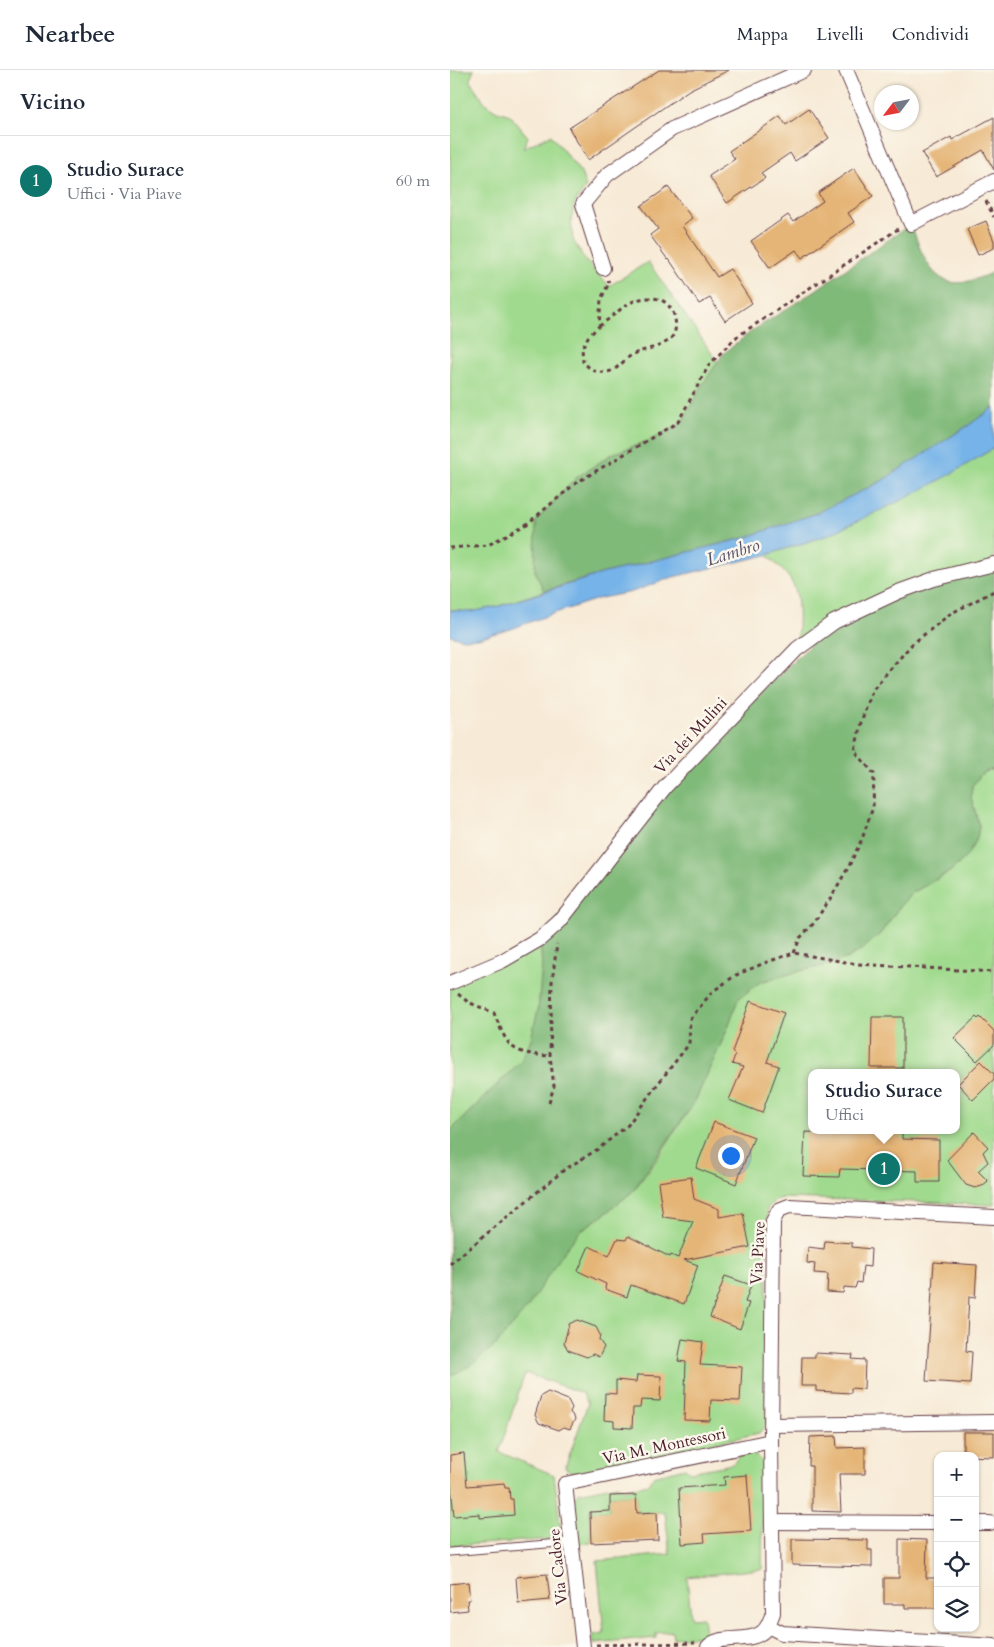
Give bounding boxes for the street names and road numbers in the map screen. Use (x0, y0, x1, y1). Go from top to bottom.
street label: Via dei Mulini (649, 692, 733, 779)
street label: Via Piave (745, 1221, 771, 1285)
street label: Via M. Montessori (600, 1422, 728, 1470)
street label: Via Cadore (543, 1528, 573, 1606)

